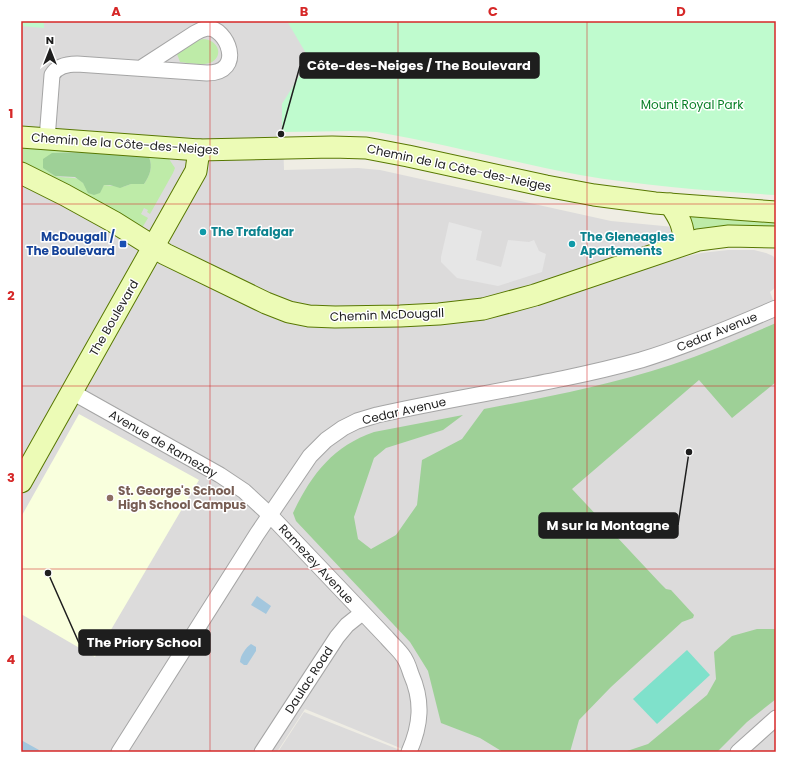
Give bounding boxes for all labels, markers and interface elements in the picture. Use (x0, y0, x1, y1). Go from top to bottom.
text: A (111, 2, 121, 21)
text: B (300, 2, 309, 21)
text: C (488, 2, 498, 21)
text: D (676, 2, 686, 21)
north arrow (30, 30, 70, 70)
text: N (46, 32, 54, 48)
callout: Côte-des-Neiges / The Boulevard (300, 53, 539, 78)
text: Côte-des-Neiges / The Boulevard (307, 56, 531, 75)
park label: Mount Royal Park (641, 96, 744, 113)
text: 1 (9, 104, 13, 123)
street label: Chemin de la Côte-des-Neiges (31, 128, 219, 159)
street label: Chemin de la Côte-des-Neiges (365, 140, 553, 195)
place label: The Trafalgar (211, 223, 294, 240)
marker: The Trafalgar (198, 227, 208, 237)
place label: McDougall / The Boulevard (26, 228, 116, 259)
place label: The Gleneagles Apartements (580, 228, 675, 259)
marker: McDougall / The Boulevard (118, 239, 128, 249)
marker: The Gleneagles Apartements (567, 239, 577, 249)
street label: The Boulevard (85, 277, 142, 359)
text: 2 (7, 286, 15, 305)
street label: Chemin McDougall (330, 304, 444, 325)
street label: Cedar Avenue (674, 308, 760, 355)
street label: Cedar Avenue (360, 393, 448, 428)
street label: Avenue de Ramezay (106, 406, 221, 482)
text: 3 (7, 468, 15, 487)
place label: St. George's School High School Campus (118, 482, 246, 513)
marker: St. George's School High School Campus (105, 493, 115, 503)
callout: M sur la Montagne (539, 513, 678, 538)
text: M sur la Montagne (546, 516, 670, 535)
street label: Ramezey Avenue (275, 520, 358, 607)
callout: The Priory School (79, 630, 210, 655)
text: The Priory School (87, 633, 201, 652)
street label: Daulac Road (280, 643, 337, 717)
text: 4 (7, 650, 16, 669)

